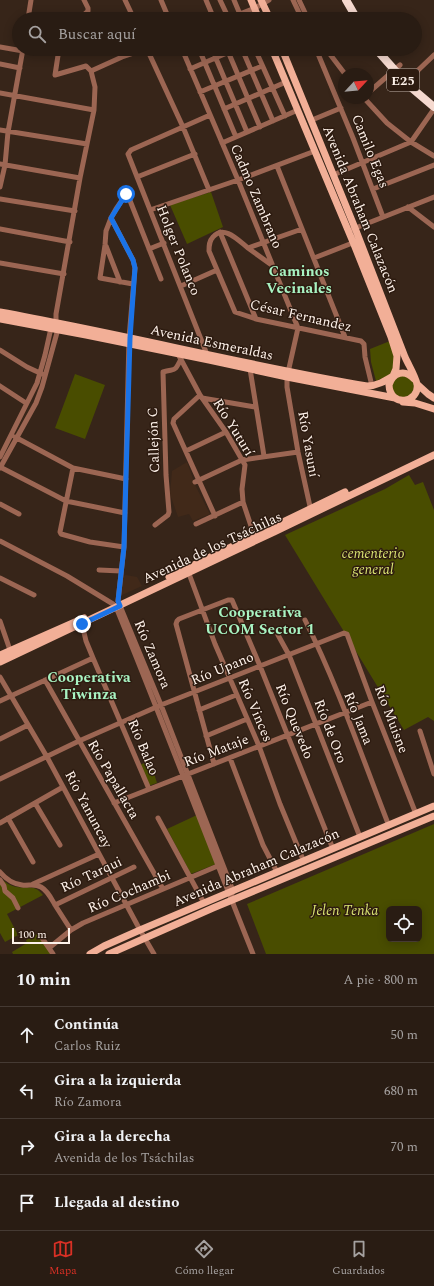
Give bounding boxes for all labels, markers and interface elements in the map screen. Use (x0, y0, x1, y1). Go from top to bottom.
search box (12, 12, 422, 56)
icon: search (26, 23, 48, 45)
text: Buscar aquí (58, 23, 136, 46)
north arrow (338, 68, 374, 104)
road number: E25 (387, 69, 419, 91)
street label: Camilo Egas (346, 111, 395, 191)
street label: Avenida Abraham Calazacón (317, 122, 404, 296)
street label: Cadmo Zambrano (225, 141, 288, 252)
route start (117, 185, 135, 203)
street label: Holger Polanco (151, 202, 206, 299)
district label: Caminos Vecinales (266, 260, 332, 300)
street label: César Fernandez (248, 294, 354, 337)
street label: Avenida Esmeraldas (148, 319, 275, 366)
street label: Río Yuturí (208, 394, 260, 461)
street label: Callejón C (142, 407, 165, 473)
street label: Río Yasuní (292, 409, 325, 479)
street label: Avenida de los Tsáchilas (139, 506, 285, 589)
park label: cementerio general (341, 543, 405, 580)
district label: Cooperativa UCOM Sector 1 (205, 601, 315, 641)
route end (73, 615, 91, 633)
street label: Río Zamora (129, 617, 176, 692)
street label: Río Upano (188, 646, 257, 691)
district label: Cooperativa Tiwinza (47, 666, 131, 706)
street label: Río Vinces (233, 675, 278, 745)
street label: Río Quevedo (270, 680, 319, 762)
street label: Río Muisne (369, 682, 414, 756)
street label: Río Jama (338, 689, 379, 748)
street label: Río de Oro (309, 696, 352, 766)
street label: Río Balao (122, 716, 165, 779)
street label: Río Mataje (181, 728, 252, 772)
street label: Río Papallacta (82, 736, 145, 823)
street label: Río Yanuncay (59, 767, 118, 853)
street label: Avenida Abraham Calazacón (170, 823, 343, 912)
street label: Río Tarqui (57, 851, 126, 898)
street label: Río Cochambi (84, 865, 174, 918)
park label: Jelen Tenka (311, 900, 378, 921)
map controls (386, 906, 422, 942)
button: locate (386, 906, 422, 942)
scale bar (12, 926, 70, 945)
text: 100 m (18, 926, 47, 943)
text: 10 min (16, 967, 71, 993)
text: A pie · 800 m (344, 970, 418, 990)
text: Continúa (54, 1013, 119, 1036)
icon: ahead (16, 1024, 38, 1046)
text: 50 m (391, 1025, 418, 1045)
text: Carlos Ruiz (54, 1036, 121, 1056)
text: Gira a la izquierda (54, 1069, 181, 1092)
icon: left (16, 1080, 38, 1102)
text: 680 m (384, 1081, 418, 1101)
text: Río Zamora (54, 1092, 122, 1112)
text: Gira a la derecha (54, 1125, 170, 1148)
icon: right (16, 1136, 38, 1158)
text: 70 m (391, 1137, 418, 1157)
text: Avenida de los Tsáchilas (54, 1148, 194, 1168)
text: Llegada al destino (54, 1191, 179, 1214)
icon: arrive (16, 1192, 38, 1214)
tab: Mapa (49, 1238, 77, 1279)
tab: Cómo llegar (175, 1238, 234, 1279)
tab: Guardados (332, 1238, 385, 1279)

